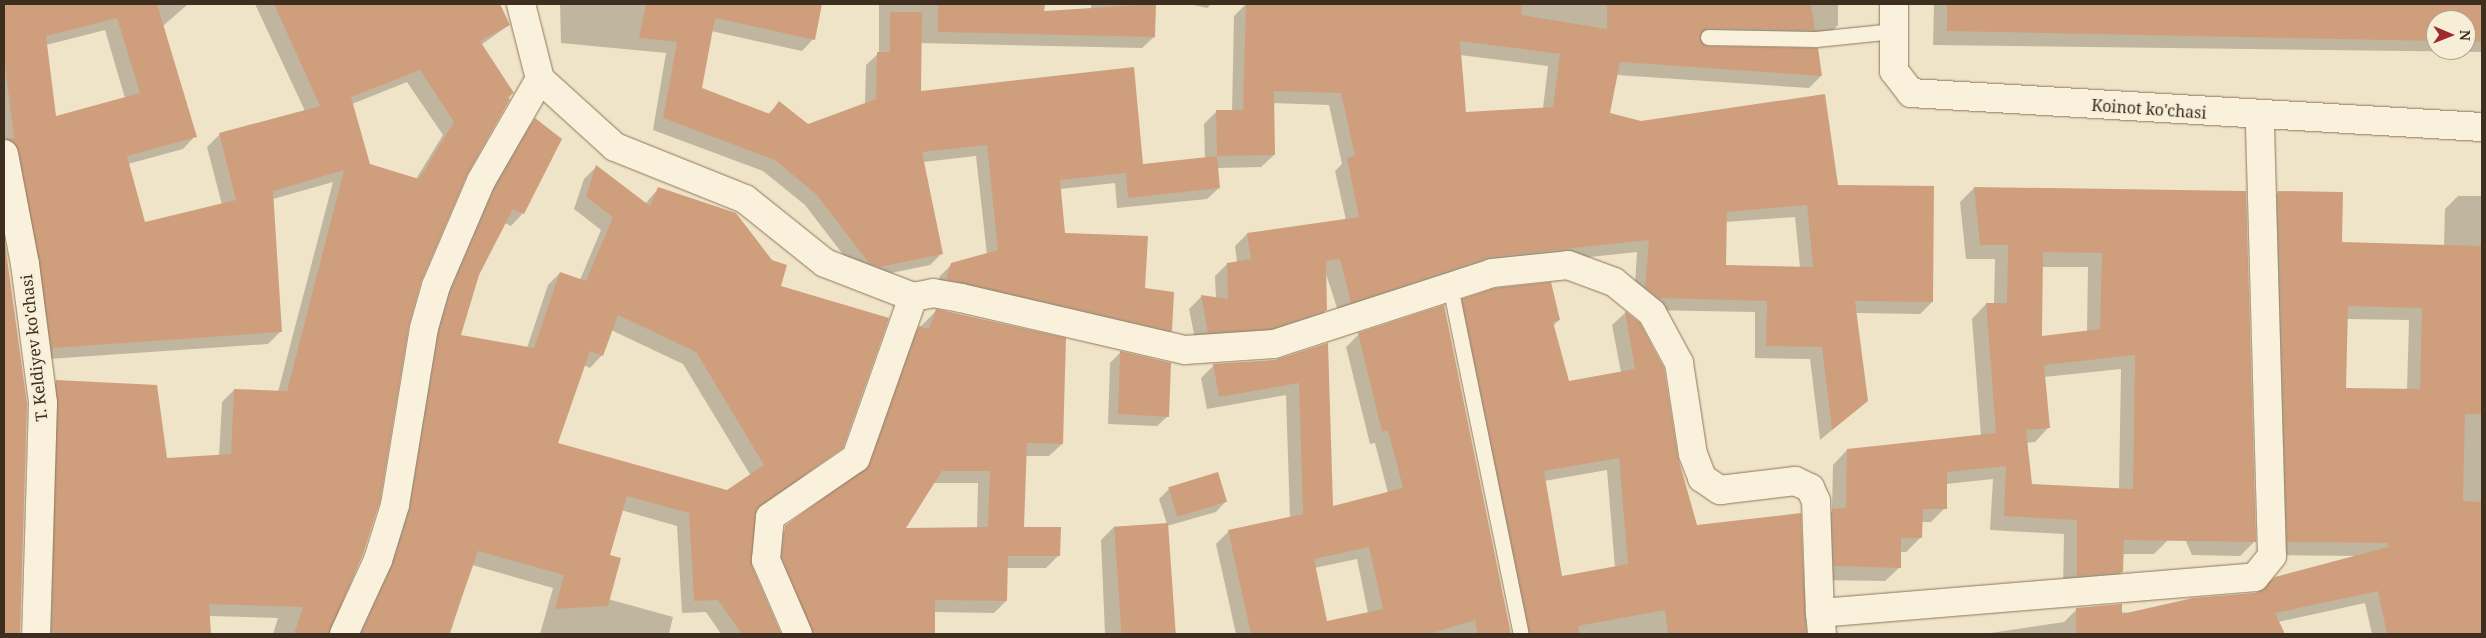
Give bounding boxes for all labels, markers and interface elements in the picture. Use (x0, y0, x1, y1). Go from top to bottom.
north arrow (2426, 10, 2476, 60)
text: N (2456, 30, 2475, 41)
street label: Koinot ko'chasi (2091, 95, 2207, 123)
street label: T. Keldiyev ko'chasi (17, 274, 51, 422)

